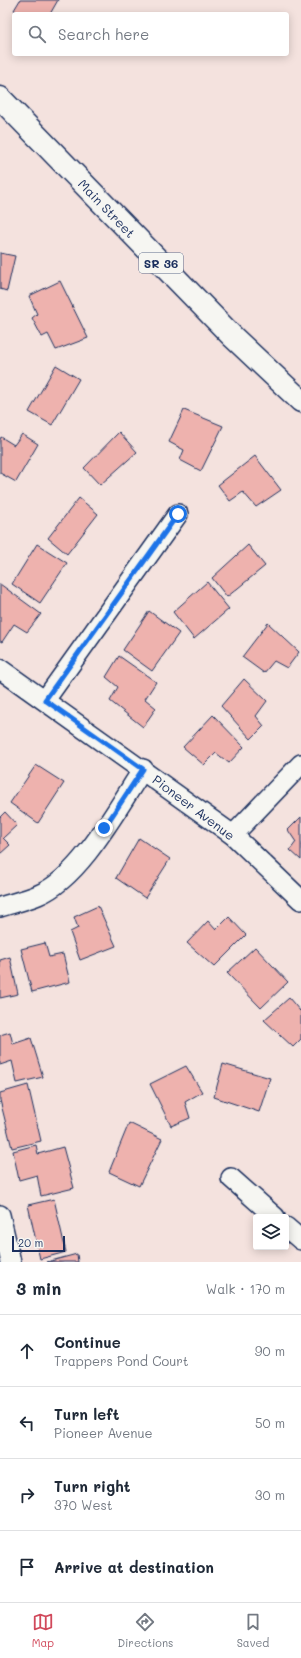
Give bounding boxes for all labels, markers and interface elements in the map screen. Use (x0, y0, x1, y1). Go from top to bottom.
search box (12, 12, 289, 56)
icon: search (26, 23, 48, 45)
text: Search here (58, 24, 149, 44)
street label: Main Street (75, 175, 139, 241)
road number: SR 36 (139, 253, 183, 273)
route start (169, 505, 187, 523)
street label: Pioneer Avenue (150, 771, 238, 843)
route end (95, 819, 113, 837)
map controls (253, 1214, 289, 1250)
button: layers (253, 1214, 289, 1250)
scale bar (12, 1234, 65, 1253)
text: 20 m (18, 1235, 43, 1250)
text: 3 min (16, 1277, 61, 1299)
text: Walk · 170 m (206, 1280, 285, 1297)
text: Continue (54, 1332, 121, 1352)
icon: ahead (16, 1340, 38, 1362)
text: 90 m (255, 1342, 285, 1359)
text: Trappers Pond Court (54, 1352, 189, 1369)
text: Turn left (54, 1404, 119, 1424)
icon: left (16, 1412, 38, 1434)
text: 50 m (255, 1414, 285, 1431)
text: Pioneer Avenue (54, 1424, 153, 1441)
text: Turn right (54, 1476, 131, 1496)
icon: right (16, 1484, 38, 1506)
text: 30 m (255, 1486, 285, 1503)
text: 370 West (54, 1496, 113, 1513)
icon: arrive (16, 1556, 38, 1578)
text: Arrive at destination (54, 1557, 214, 1577)
tab: Map (32, 1611, 54, 1650)
tab: Directions (117, 1611, 173, 1650)
tab: Saved (237, 1611, 269, 1650)

